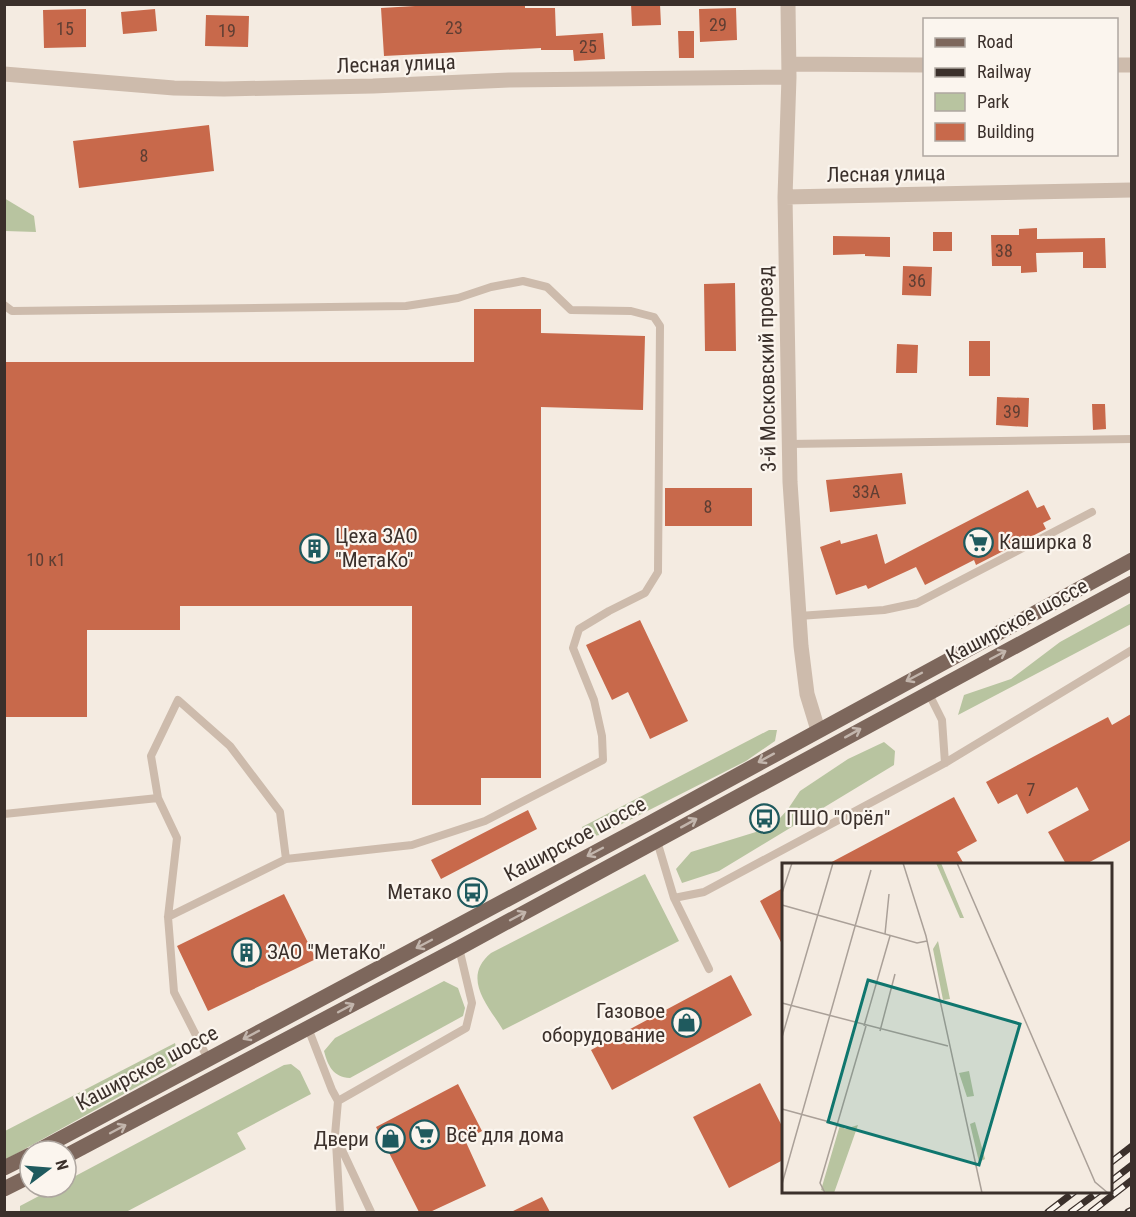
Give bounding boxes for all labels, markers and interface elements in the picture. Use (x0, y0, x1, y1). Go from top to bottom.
house number: 29 (709, 14, 727, 35)
house number: 23 (445, 17, 463, 38)
house number: 15 (56, 18, 74, 39)
legend (923, 18, 1118, 156)
house number: 19 (218, 20, 236, 41)
text: Road (977, 31, 1013, 52)
house number: 25 (579, 36, 597, 57)
street label: Лесная улица (336, 50, 456, 78)
text: Railway (977, 61, 1032, 82)
text: Park (977, 91, 1009, 112)
text: Building (977, 121, 1034, 142)
house number: 8 (140, 145, 148, 166)
street label: Лесная улица (826, 161, 946, 187)
house number: 38 (995, 240, 1013, 261)
street label: 3-й Московский проезд (753, 266, 781, 472)
house number: 36 (908, 270, 926, 291)
house number: 39 (1003, 401, 1021, 422)
house number: 33А (852, 481, 881, 502)
house number: 8 (704, 496, 712, 517)
place label: Цеха ЗАО "МетаКо" (335, 524, 418, 572)
supermarket icon: Каширка 8 (962, 526, 994, 558)
place label: Каширка 8 (999, 530, 1092, 554)
building icon: Цеха ЗАО "МетаКо" (298, 532, 330, 564)
house number: 10 к1 (26, 549, 66, 570)
street label: Каширское шоссе (942, 573, 1092, 668)
one-way arrow (989, 649, 1006, 661)
one-way arrow (905, 672, 923, 683)
one-way arrow (844, 727, 861, 739)
one-way arrow (758, 753, 776, 764)
house number: 7 (1027, 779, 1036, 800)
street label: Каширское шоссе (500, 791, 650, 886)
bus stop icon: ПШО "Орёл" (749, 802, 781, 834)
place label: ПШО "Орёл" (786, 806, 891, 830)
one-way arrow (680, 817, 697, 829)
one-way arrow (587, 847, 605, 858)
inset map (782, 863, 1112, 1193)
bus stop icon: Метако (457, 876, 489, 908)
place label: Метако (387, 880, 452, 904)
one-way arrow (509, 910, 526, 922)
building icon: ЗАО "МетаКо" (230, 936, 262, 968)
one-way arrow (415, 939, 433, 950)
place label: ЗАО "МетаКо" (267, 940, 386, 964)
place label: Газовое оборудование (542, 999, 665, 1047)
one-way arrow (336, 1002, 354, 1013)
shop icon: Газовое оборудование (670, 1007, 702, 1039)
street label: Каширское шоссе (72, 1020, 222, 1115)
one-way arrow (243, 1030, 261, 1041)
supermarket icon: Всё для дома (409, 1119, 441, 1151)
one-way arrow (108, 1122, 126, 1134)
shop icon: Двери (374, 1123, 406, 1155)
place label: Всё для дома (446, 1123, 564, 1147)
place label: Двери (314, 1127, 369, 1151)
north arrow (18, 1139, 78, 1199)
text: N (51, 1158, 72, 1172)

